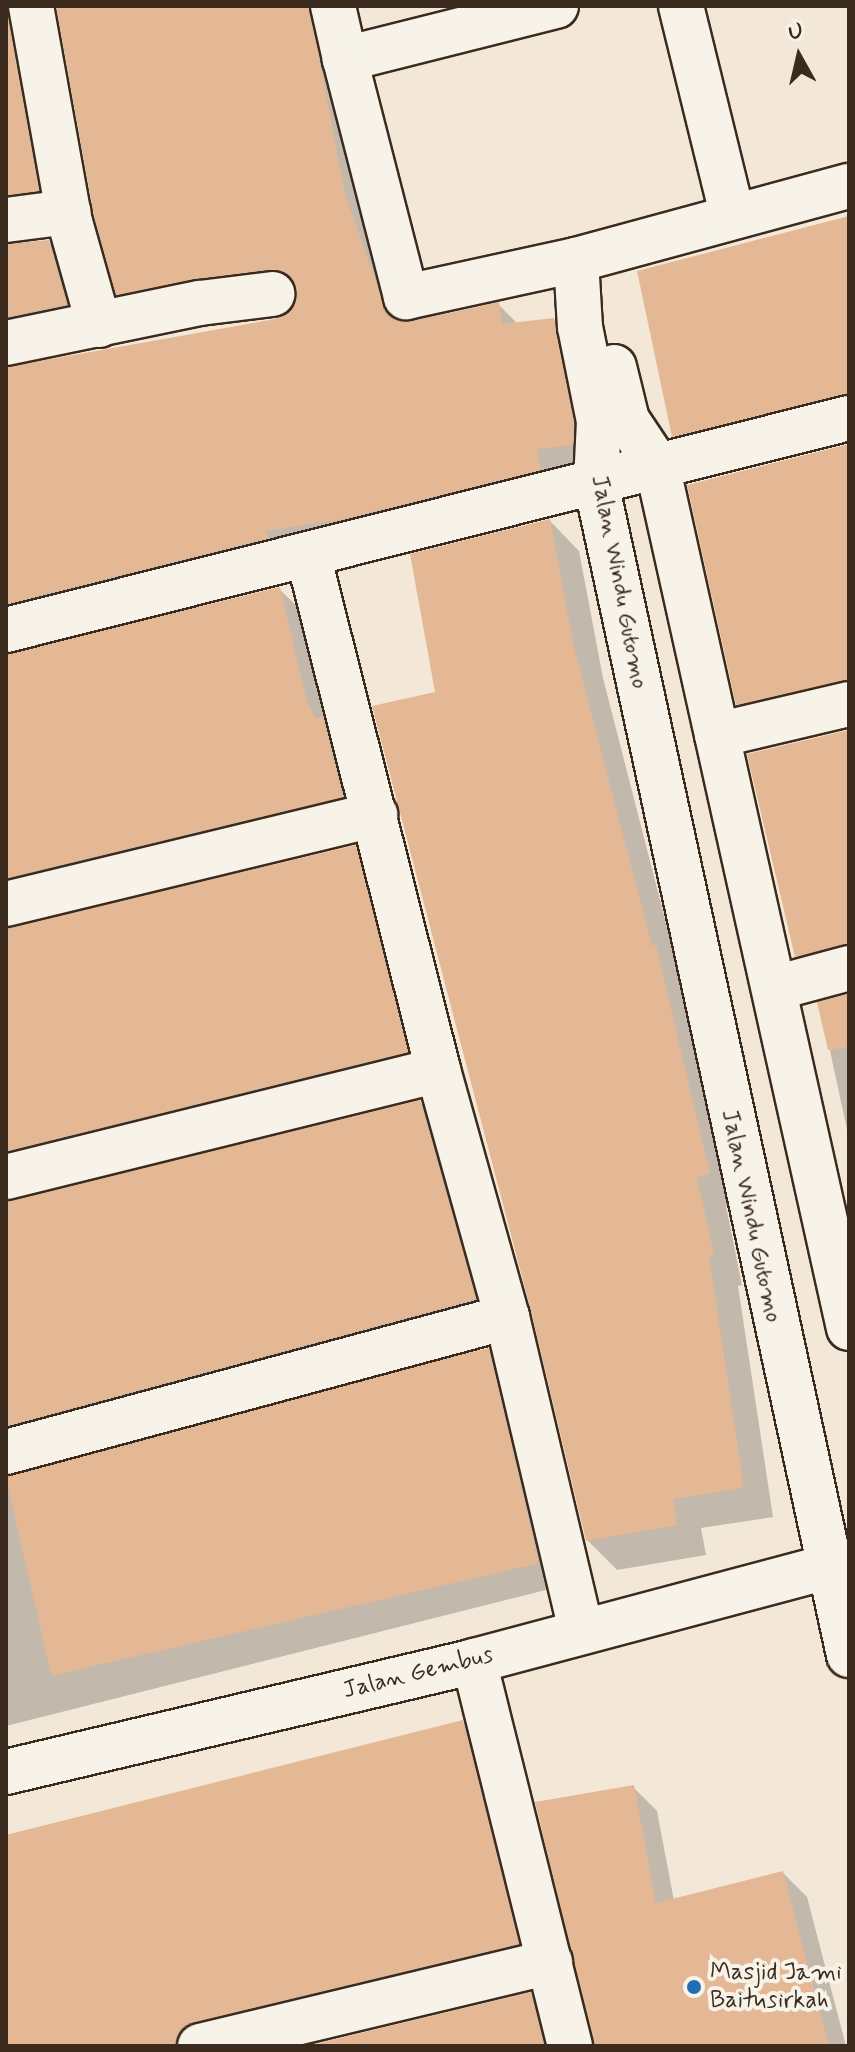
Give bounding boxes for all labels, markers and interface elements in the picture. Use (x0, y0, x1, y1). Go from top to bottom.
north arrow (759, 16, 839, 96)
text: U (787, 17, 805, 47)
street label: Jalan Windu Gutomo (584, 473, 654, 691)
street label: Jalan Windu Gutomo (714, 1107, 788, 1325)
street label: Jalan Gembus (341, 1641, 495, 1705)
place label: Masjid Jami Baitusirkah (710, 1959, 839, 2015)
marker: Masjid Jami Baitusirkah (685, 1978, 703, 1996)

